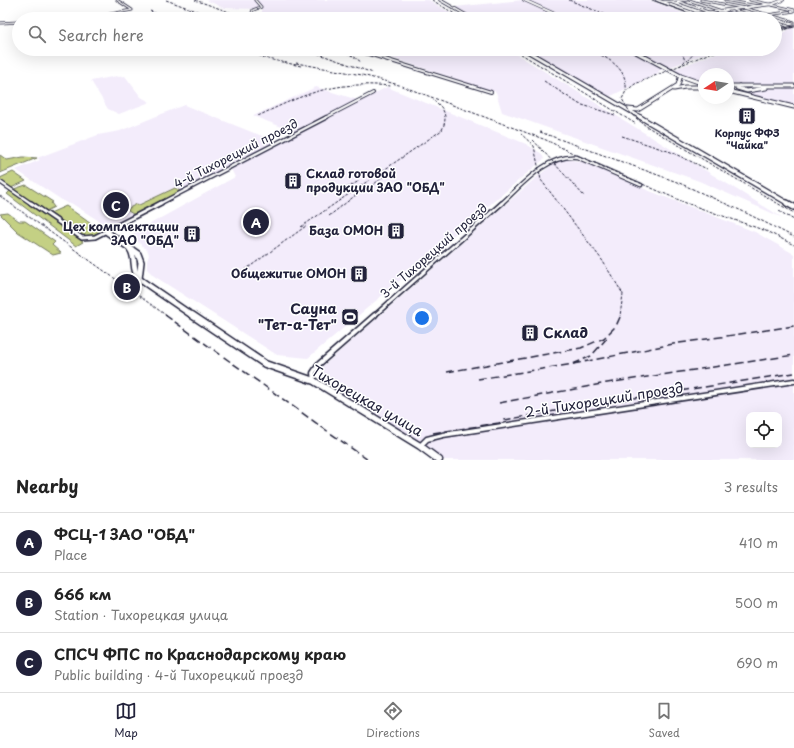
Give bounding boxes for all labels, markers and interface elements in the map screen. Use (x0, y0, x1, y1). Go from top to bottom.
search box (12, 12, 782, 56)
icon: search (26, 23, 48, 45)
text: Search here (58, 23, 144, 46)
north arrow (698, 68, 734, 104)
building icon: Корпус ФФЗ "Чайка" (737, 106, 757, 126)
street label: 4-й Тихорецкий проезд (170, 114, 301, 192)
place label: Корпус ФФЗ "Чайка" (715, 125, 780, 152)
place label: Склад готовой продукции ЗАО "ОБД" (306, 164, 445, 196)
building icon: Склад готовой продукции ЗАО "ОБД" (283, 171, 303, 191)
pin: C (103, 190, 129, 220)
street label: 3-й Тихорецкий проезд (376, 198, 491, 302)
pin: A (243, 207, 269, 237)
place label: Цех комплектации ЗАО "ОБД" (63, 217, 179, 249)
place label: База ОМОН (309, 221, 383, 239)
building icon: База ОМОН (386, 221, 406, 241)
building icon: Цех комплектации ЗАО "ОБД" (182, 224, 202, 244)
place label: Общежитие ОМОН (231, 264, 346, 282)
building icon: Общежитие ОМОН (349, 264, 369, 284)
pin: B (114, 272, 140, 302)
place label: Сауна "Тет-а-Тет" (258, 298, 338, 335)
sports icon: Сауна "Тет-а-Тет" (340, 307, 360, 327)
your location (412, 308, 432, 328)
place label: Склад (543, 322, 588, 343)
building icon: Склад (520, 323, 540, 343)
street label: Тихорецкая улица (307, 360, 427, 441)
street label: 2-й Тихорецкий проезд (523, 377, 685, 422)
map controls (746, 412, 782, 448)
button: locate (746, 412, 782, 448)
text: Nearby (16, 473, 78, 499)
text: 3 results (724, 477, 778, 496)
text: ФСЦ-1 ЗАО "ОБД" (54, 522, 195, 545)
text: A (24, 533, 34, 552)
text: 410 m (739, 533, 778, 552)
text: Place (54, 545, 87, 564)
text: 666 км (54, 582, 111, 605)
text: B (25, 593, 33, 612)
text: 500 m (735, 593, 778, 612)
text: Station · Тихорецкая улица (54, 605, 228, 624)
text: СПСЧ ФПС по Краснодарскому краю (54, 642, 346, 665)
text: C (24, 653, 34, 672)
text: 690 m (736, 653, 778, 672)
text: Public building · 4-й Тихорецкий проезд (54, 665, 303, 684)
tab: Map (114, 700, 138, 741)
tab: Directions (366, 700, 420, 741)
tab: Saved (648, 700, 680, 741)

